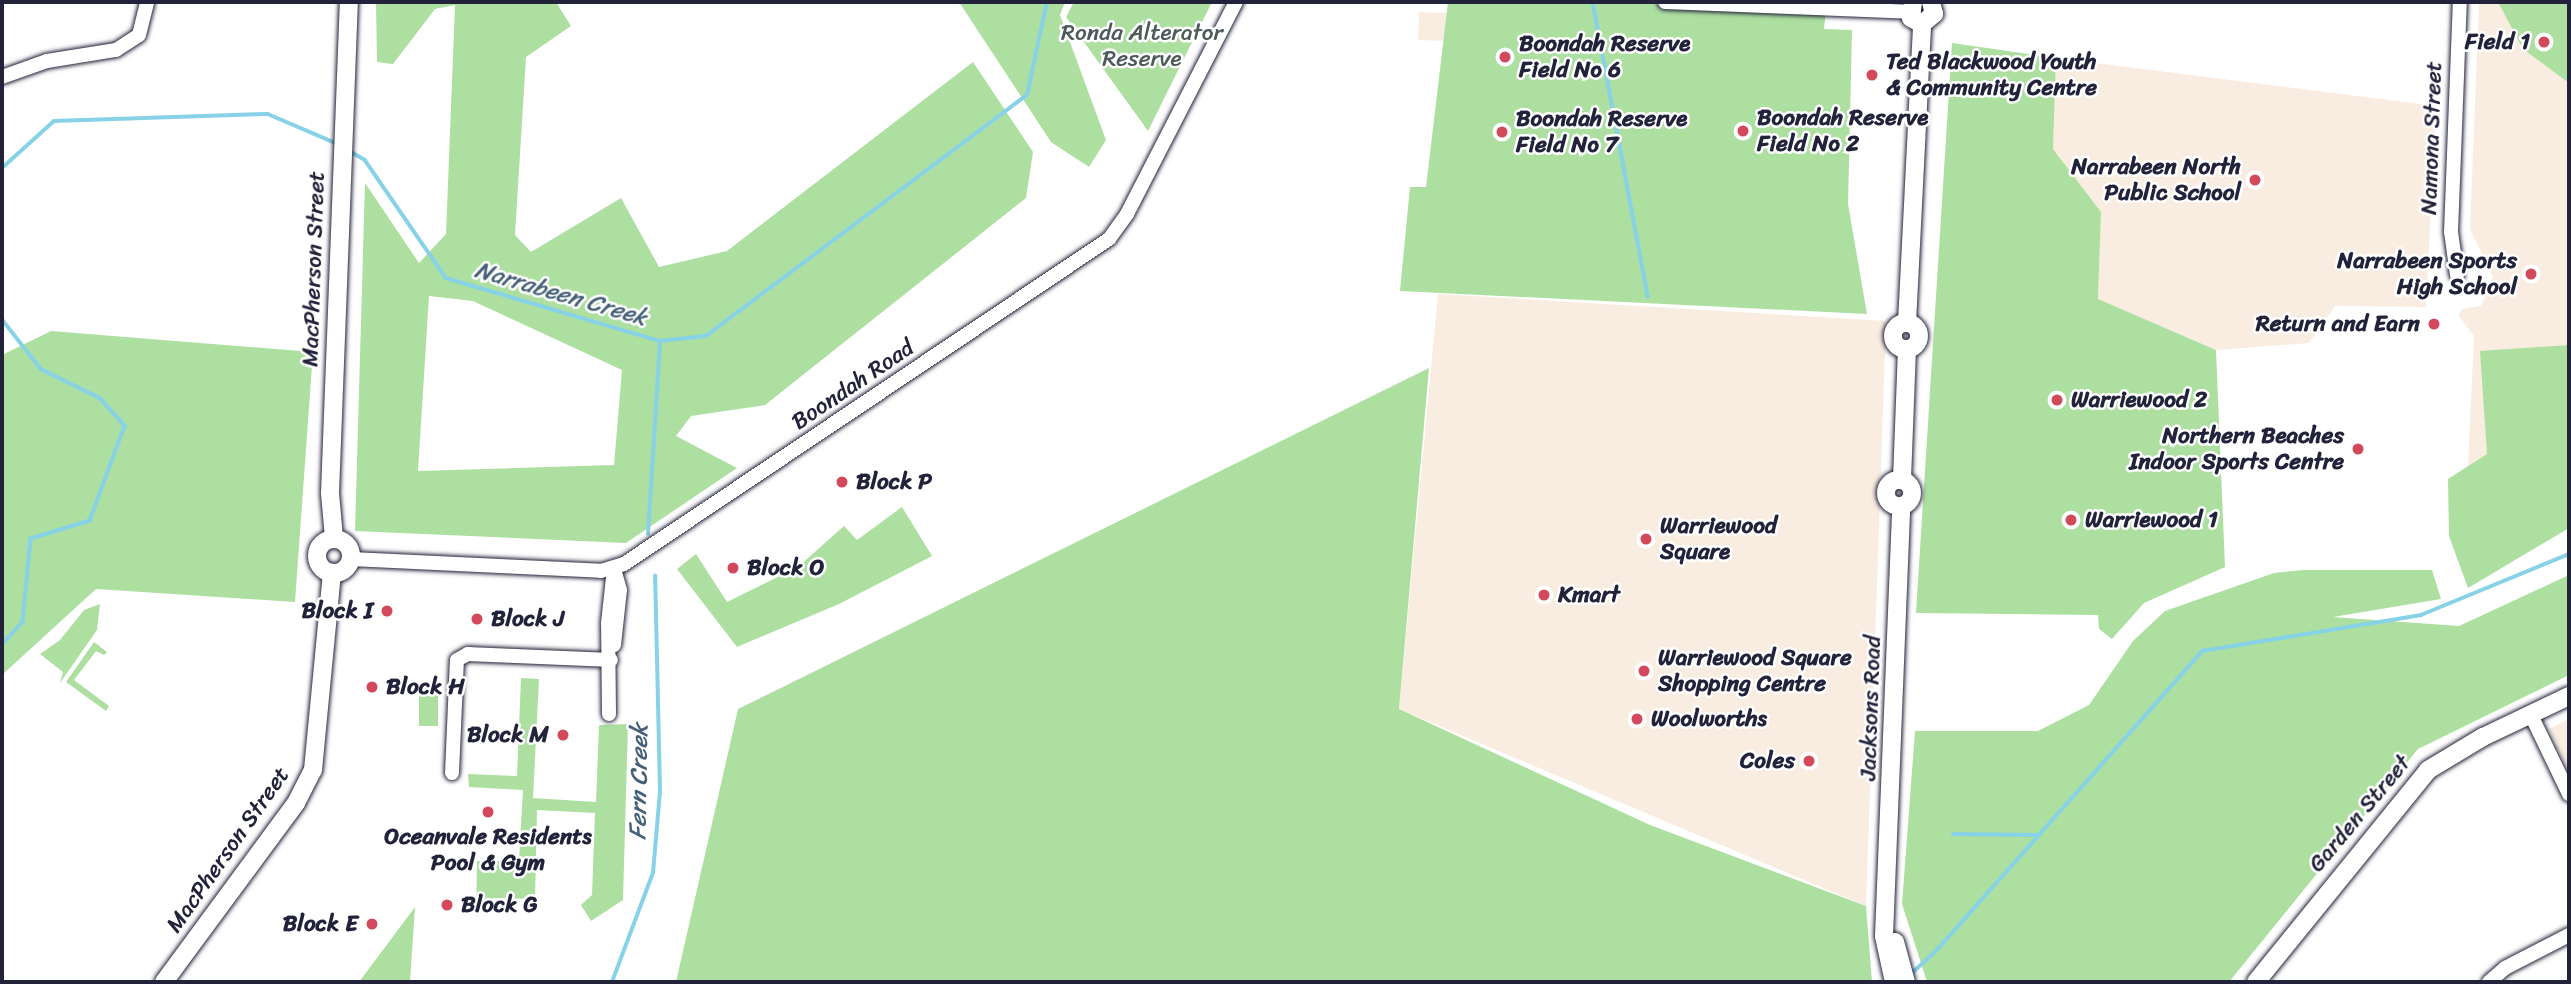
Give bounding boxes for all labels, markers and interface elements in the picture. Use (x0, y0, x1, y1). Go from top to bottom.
park label: Ronda Alterator Reserve (1060, 19, 1224, 73)
place label: Field 1 (2465, 28, 2530, 56)
place label: Boondah Reserve Field No 6 (1519, 30, 1690, 84)
marker: Field 1 (2536, 34, 2552, 50)
place label: Ted Blackwood Youth & Community Centre (1886, 48, 2097, 102)
marker: Boondah Reserve Field No 6 (1497, 49, 1513, 65)
street label: Namona Street (2416, 61, 2448, 215)
marker: Ted Blackwood Youth & Community Centre (1864, 67, 1880, 83)
place label: Boondah Reserve Field No 2 (1757, 104, 1928, 158)
place label: Boondah Reserve Field No 7 (1516, 105, 1687, 159)
marker: Boondah Reserve Field No 2 (1735, 123, 1751, 139)
marker: Boondah Reserve Field No 7 (1494, 124, 1510, 140)
place label: Narrabeen North Public School (2070, 153, 2241, 207)
street label: MacPherson Street (297, 171, 331, 367)
marker: Narrabeen North Public School (2247, 172, 2263, 188)
place label: Narrabeen Sports High School (2338, 247, 2517, 301)
water label: Narrabeen Creek (471, 256, 651, 332)
marker: Narrabeen Sports High School (2523, 266, 2539, 282)
place label: Return and Earn (2256, 310, 2420, 338)
marker: Return and Earn (2426, 316, 2442, 332)
street label: Boondah Road (787, 334, 919, 436)
place label: Warriewood 2 (2071, 386, 2207, 414)
marker: Warriewood 2 (2049, 392, 2065, 408)
place label: Northern Beaches Indoor Sports Centre (2128, 422, 2344, 476)
marker: Northern Beaches Indoor Sports Centre (2350, 441, 2366, 457)
place label: Block P (856, 468, 932, 496)
marker: Block P (834, 474, 850, 490)
place label: Warriewood 1 (2085, 506, 2218, 534)
place label: Warriewood Square (1660, 512, 1777, 566)
marker: Warriewood 1 (2063, 512, 2079, 528)
marker: Warriewood Square (1638, 531, 1654, 547)
place label: Block O (747, 554, 824, 582)
marker: Block O (725, 560, 741, 576)
place label: Kmart (1558, 581, 1620, 609)
marker: Kmart (1536, 587, 1552, 603)
place label: Block I (301, 597, 373, 625)
marker: Block I (379, 603, 395, 619)
place label: Block J (491, 605, 564, 633)
marker: Block J (469, 611, 485, 627)
street label: Jacksons Road (1855, 635, 1887, 781)
place label: Warriewood Square Shopping Centre (1658, 644, 1851, 698)
marker: Warriewood Square Shopping Centre (1636, 663, 1652, 679)
place label: Block H (386, 673, 465, 701)
marker: Block H (364, 679, 380, 695)
place label: Woolworths (1651, 705, 1767, 733)
marker: Woolworths (1629, 711, 1645, 727)
place label: Block M (468, 721, 549, 749)
water label: Fern Creek (624, 723, 654, 841)
marker: Block M (555, 727, 571, 743)
place label: Coles (1740, 747, 1795, 775)
street label: Garden Street (2303, 750, 2417, 878)
marker: Coles (1801, 753, 1817, 769)
street label: MacPherson Street (161, 762, 295, 938)
marker: Oceanvale Residents Pool & Gym (480, 804, 496, 820)
place label: Oceanvale Residents Pool & Gym (384, 823, 592, 877)
place label: Block G (461, 891, 538, 919)
marker: Block G (439, 897, 455, 913)
place label: Block E (283, 910, 358, 938)
marker: Block E (364, 916, 380, 932)

